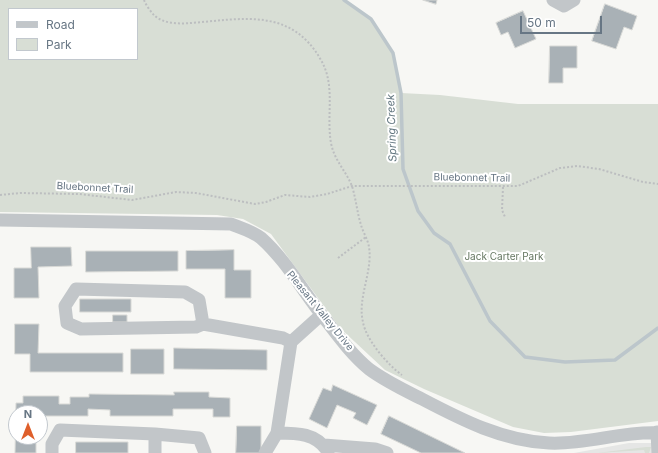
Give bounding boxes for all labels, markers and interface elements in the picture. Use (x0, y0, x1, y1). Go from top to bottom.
legend (8, 8, 138, 60)
scale bar (522, 8, 604, 34)
text: 50 m (527, 15, 556, 30)
text: Road (46, 17, 75, 32)
text: Park (46, 37, 72, 52)
water label: Spring Creek (384, 94, 400, 162)
street label: Bluebonnet Trail (434, 171, 510, 185)
street label: Bluebonnet Trail (56, 180, 134, 196)
park label: Jack Carter Park (464, 251, 544, 263)
street label: Pleasant Valley Drive (284, 269, 356, 353)
north arrow (8, 405, 48, 445)
text: N (24, 407, 32, 421)

